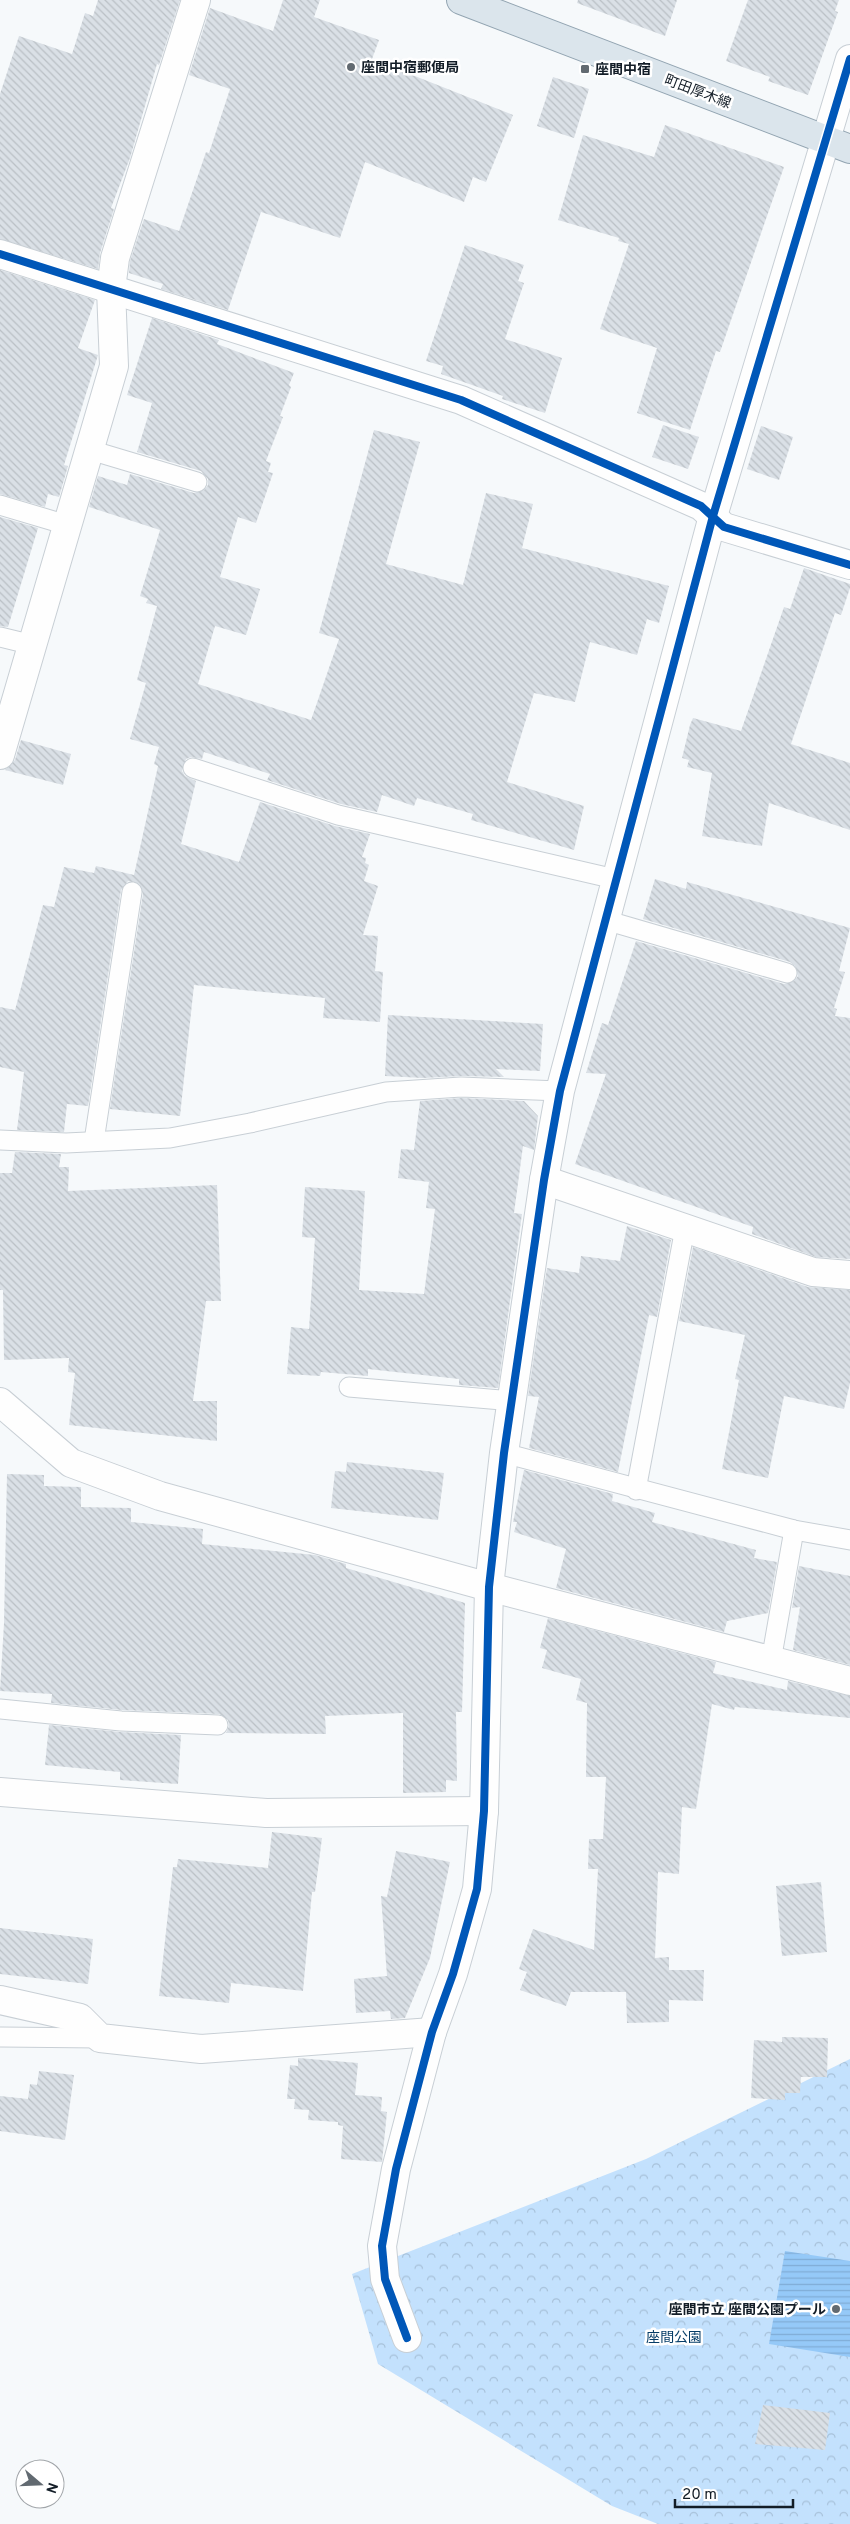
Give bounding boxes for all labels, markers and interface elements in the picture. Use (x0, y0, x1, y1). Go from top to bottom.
place label: 座間中宿郵便局 (361, 60, 459, 77)
marker: 座間中宿郵便局 (345, 61, 357, 73)
place label: 座間中宿 (595, 62, 651, 79)
marker: 座間中宿 (579, 63, 591, 75)
street label: 町田厚木線 (662, 72, 733, 113)
place label: 座間市立 座間公園プール (669, 2302, 826, 2319)
marker: 座間市立 座間公園プール (830, 2303, 842, 2315)
park label: 座間公園 (646, 2330, 702, 2347)
north arrow (15, 2459, 65, 2509)
scale bar (675, 2476, 792, 2508)
text: N (41, 2480, 61, 2495)
text: 20 m (682, 2486, 717, 2505)

